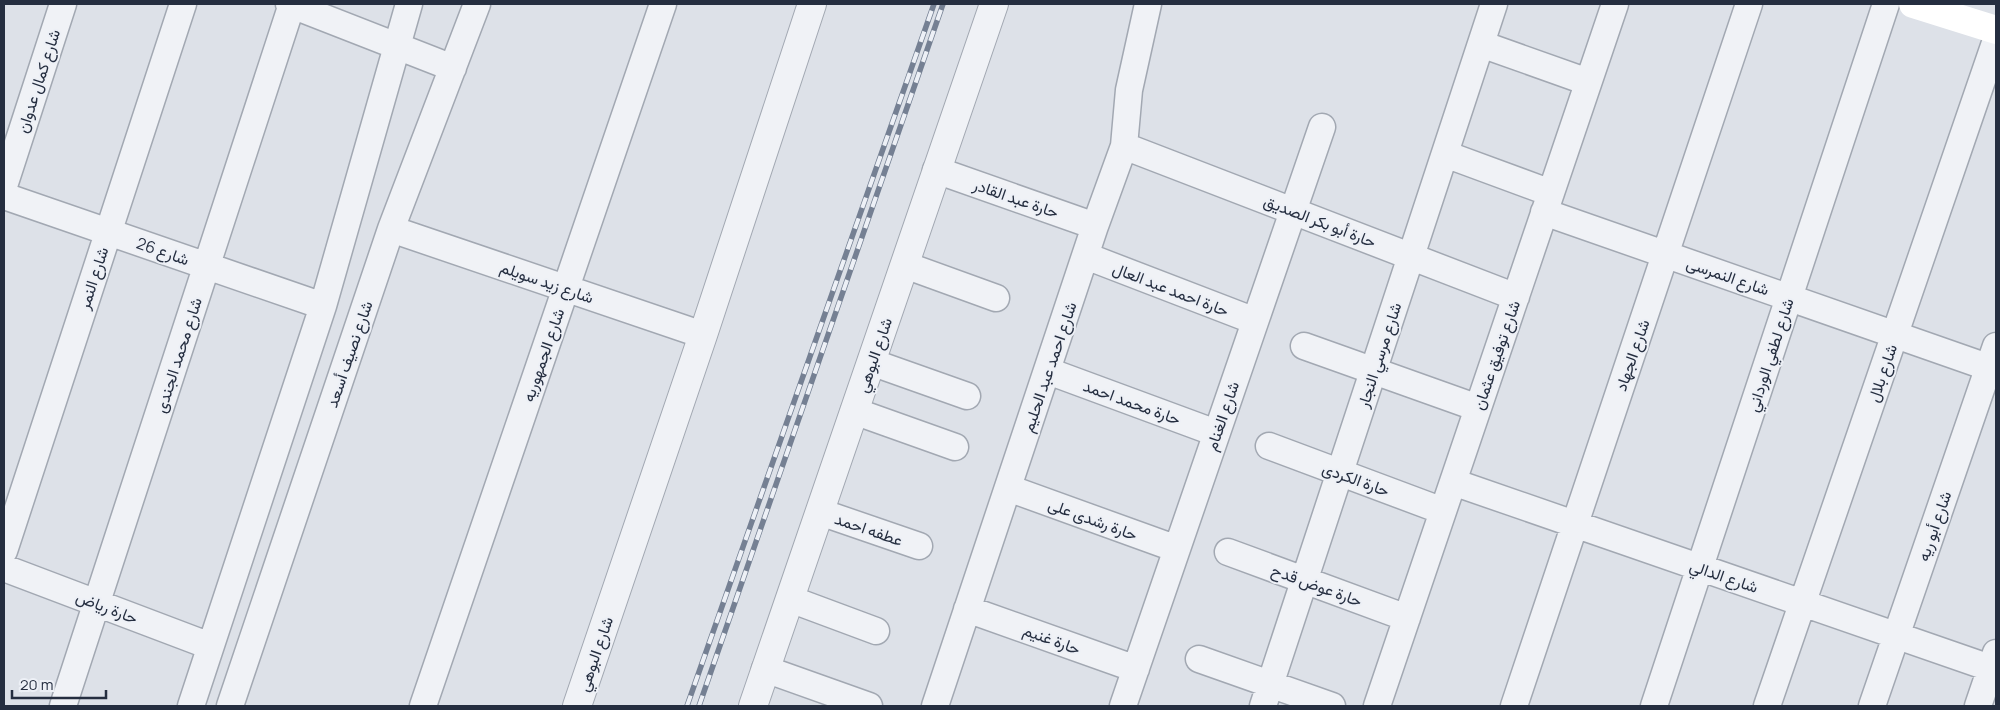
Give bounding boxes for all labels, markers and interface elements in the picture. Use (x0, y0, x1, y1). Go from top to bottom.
street label: شارع كمال عدوان (11, 26, 66, 136)
street label: حارة عبد القادر (969, 173, 1062, 223)
street label: حارة أبو بكر الصديق (1261, 189, 1380, 253)
street label: شارع 26 (133, 232, 192, 271)
street label: شارع النمر (72, 244, 114, 313)
street label: شارع النمرسى (1683, 252, 1772, 301)
street label: شارع زيد سويلم (497, 256, 597, 309)
street label: حارة احمد عبد العال (1110, 257, 1232, 321)
street label: شارع محمد الجندى (149, 294, 208, 416)
street label: شارع لطفي الورداني (1741, 295, 1802, 416)
street label: شارع توفيق عثمان (1467, 297, 1526, 413)
street label: شارع نصيف أسعد (320, 298, 379, 411)
street label: شارع احمد عبد الحليم (1016, 299, 1083, 435)
street label: شارع مرسي النجار (1351, 300, 1409, 412)
street label: شارع الجمهوريه (517, 305, 570, 405)
street label: شارع البوهي (851, 315, 900, 396)
street label: شارع الجهاد (1609, 316, 1655, 394)
street label: شارع بلال (1862, 341, 1903, 405)
street label: حارة محمد احمد (1080, 374, 1184, 430)
street label: شارع الغنام (1200, 378, 1245, 454)
street label: حارة الكردى (1319, 457, 1393, 501)
street label: شارع أبو ريه (1912, 488, 1957, 564)
street label: حارة رشدى على (1045, 493, 1141, 545)
street label: عطفه احمد (832, 507, 906, 551)
street label: شارع الدالي (1686, 554, 1761, 601)
street label: حارة عوض قدح (1268, 558, 1366, 613)
street label: حارة رياض (73, 585, 141, 629)
street label: شارع البوهي (572, 614, 621, 695)
street label: حارة غنيم (1020, 618, 1084, 660)
scale bar (12, 668, 106, 700)
text: 20 m (20, 674, 53, 695)

